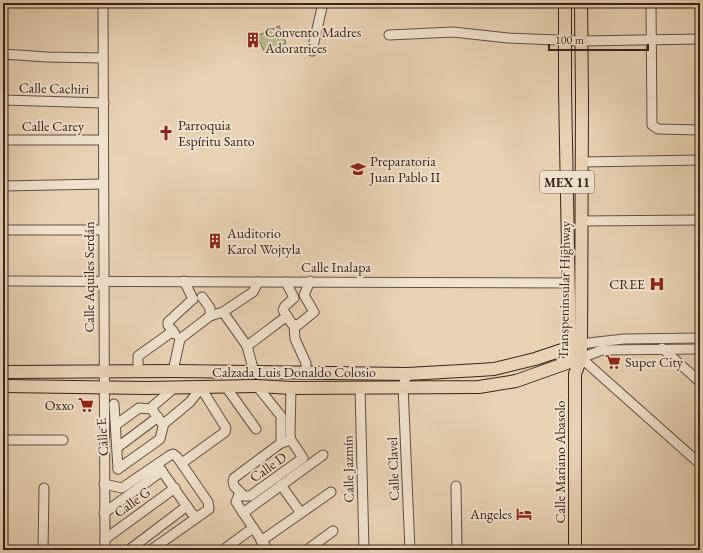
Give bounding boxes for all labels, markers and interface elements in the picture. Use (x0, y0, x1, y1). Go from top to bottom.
place label: Convento Madres Adoratrices (264, 23, 362, 57)
scale bar (549, 26, 648, 52)
building icon: Convento Madres Adoratrices (244, 31, 262, 49)
text: 100 m (555, 32, 585, 48)
street label: Calle Cachiri (19, 78, 90, 98)
place label: Parroquia Espíritu Santo (178, 116, 255, 150)
street label: Calle Carey (22, 117, 85, 135)
church icon: Parroquia Espíritu Santo (157, 124, 175, 142)
place label: Preparatoria Juan Pablo II (369, 152, 440, 186)
school or university icon: Preparatoria Juan Pablo II (349, 160, 367, 178)
road number: MEX 11 (540, 171, 594, 193)
street label: Transpeninsular Highway (554, 220, 574, 359)
street label: Calle Aquiles Serdán (80, 221, 98, 333)
place label: Auditorio Karol Wojtyla (226, 224, 301, 258)
building icon: Auditorio Karol Wojtyla (206, 232, 224, 250)
street label: Calle Inalapa (301, 258, 371, 276)
place label: CREE (609, 275, 645, 293)
hospital icon: CREE (648, 275, 666, 293)
supermarket icon: Super City (604, 353, 622, 371)
place label: Super City (625, 353, 684, 371)
street label: Calzada Luis Donaldo Colosio (212, 363, 376, 381)
place label: Oxxo (45, 396, 74, 414)
supermarket icon: Oxxo (77, 396, 95, 414)
street label: Calle Mariano Abasolo (551, 400, 569, 523)
street label: Calle E (92, 417, 112, 457)
street label: Calle Jazmín (338, 434, 358, 503)
street label: Calle Clavel (383, 436, 403, 501)
street label: Calle D (246, 448, 290, 486)
street label: Calle G (110, 483, 154, 521)
place label: Angeles (469, 505, 512, 523)
hotel icon: Angeles (515, 505, 533, 523)

